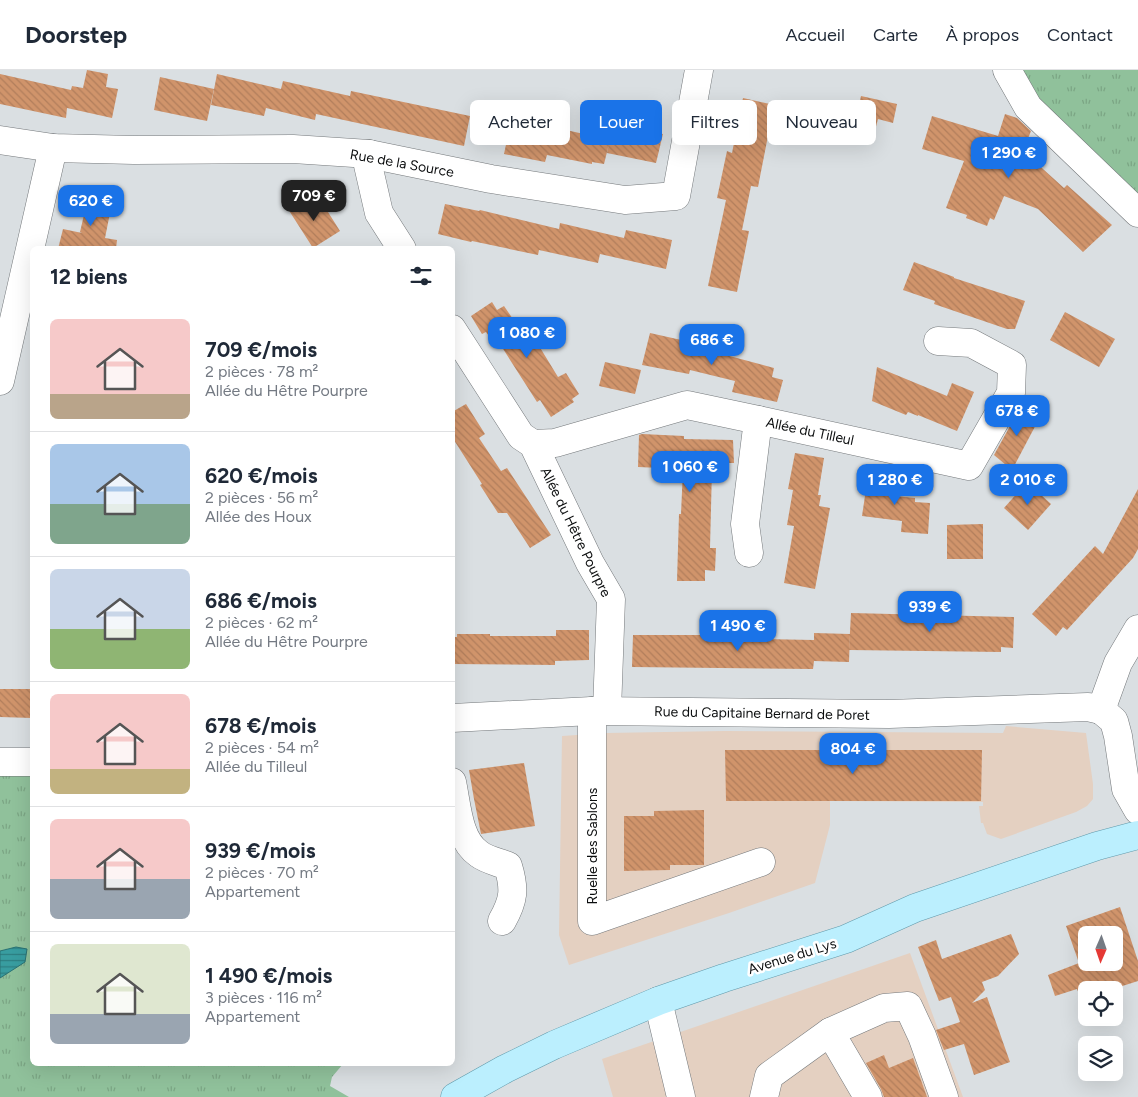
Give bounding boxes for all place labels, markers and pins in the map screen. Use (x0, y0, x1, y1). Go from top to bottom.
pin: 1 290 € (963, 136, 1055, 179)
pin: 709 € (279, 180, 349, 222)
pin: 620 € (56, 184, 126, 227)
pin: 1 080 € (481, 316, 573, 359)
pin: 686 € (677, 324, 747, 366)
pin: 678 € (982, 394, 1052, 437)
pin: 1 060 € (644, 450, 736, 493)
pin: 1 280 € (849, 464, 941, 506)
pin: 2 010 € (982, 464, 1074, 506)
pin: 939 € (895, 590, 965, 633)
pin: 1 490 € (692, 610, 784, 652)
pin: 804 € (818, 732, 888, 775)

